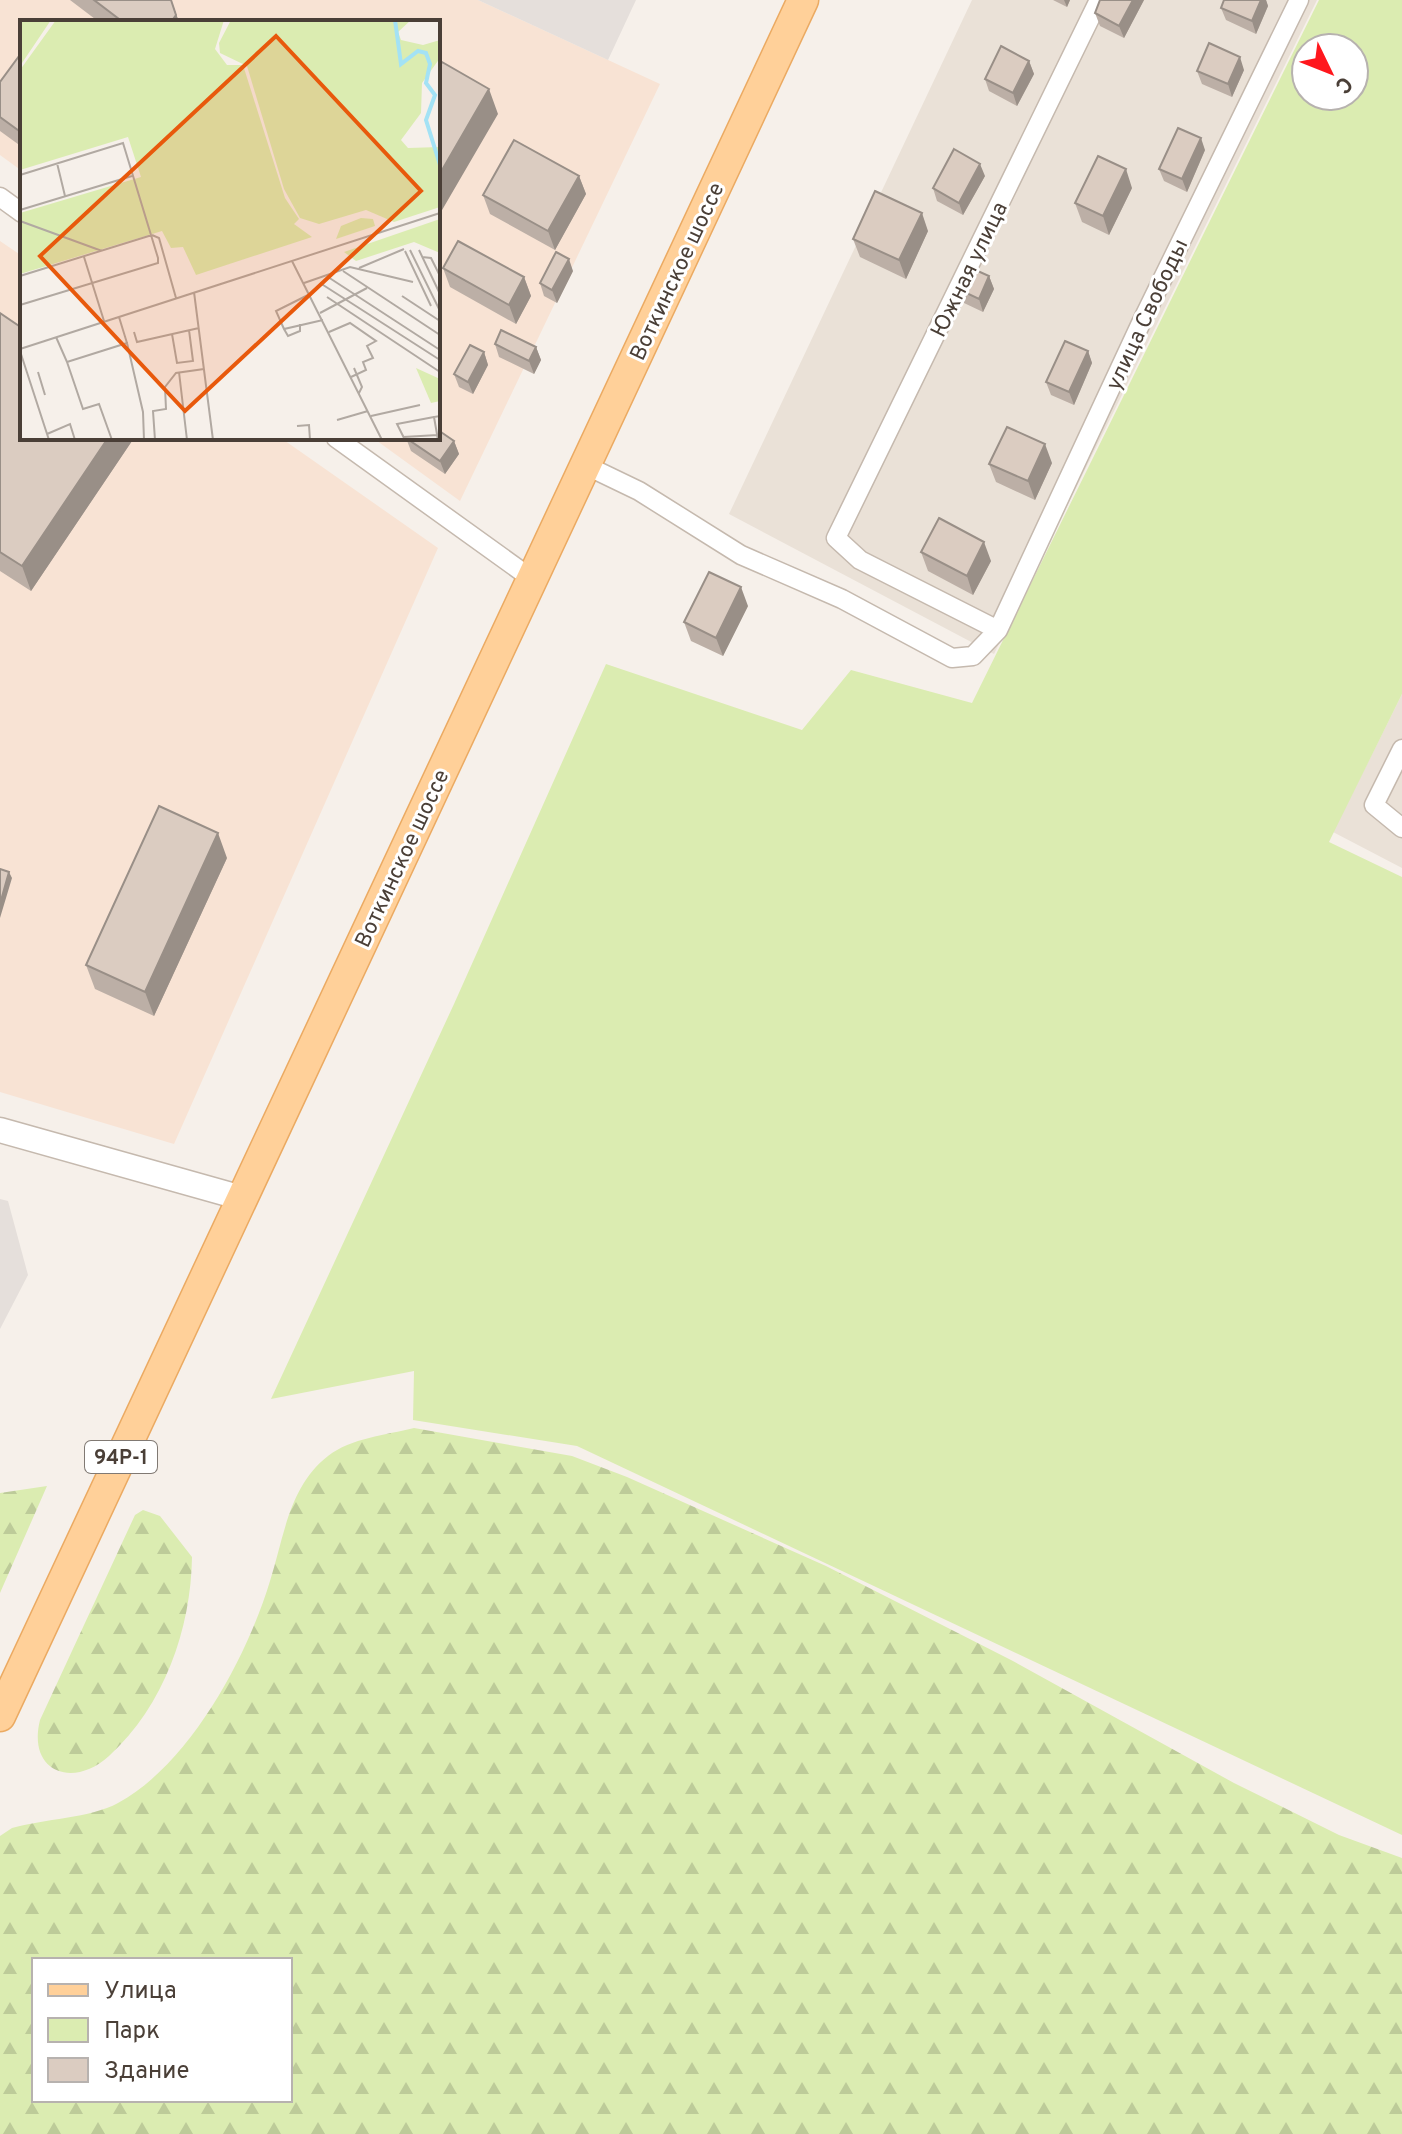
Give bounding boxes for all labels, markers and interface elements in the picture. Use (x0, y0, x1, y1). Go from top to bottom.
inset map (20, 20, 440, 440)
north arrow (1290, 32, 1370, 112)
text: С (1328, 70, 1357, 98)
street label: Воткинское шоссе (625, 179, 731, 365)
street label: Южная улица (926, 198, 1015, 342)
street label: улица Свободы (1101, 235, 1195, 395)
street label: Воткинское шоссе (350, 766, 456, 952)
road number: 94Р-1 (85, 1441, 157, 1473)
legend (32, 1958, 292, 2102)
text: Улица (104, 1977, 177, 2007)
text: Парк (104, 2017, 160, 2047)
text: Здание (104, 2057, 190, 2087)

